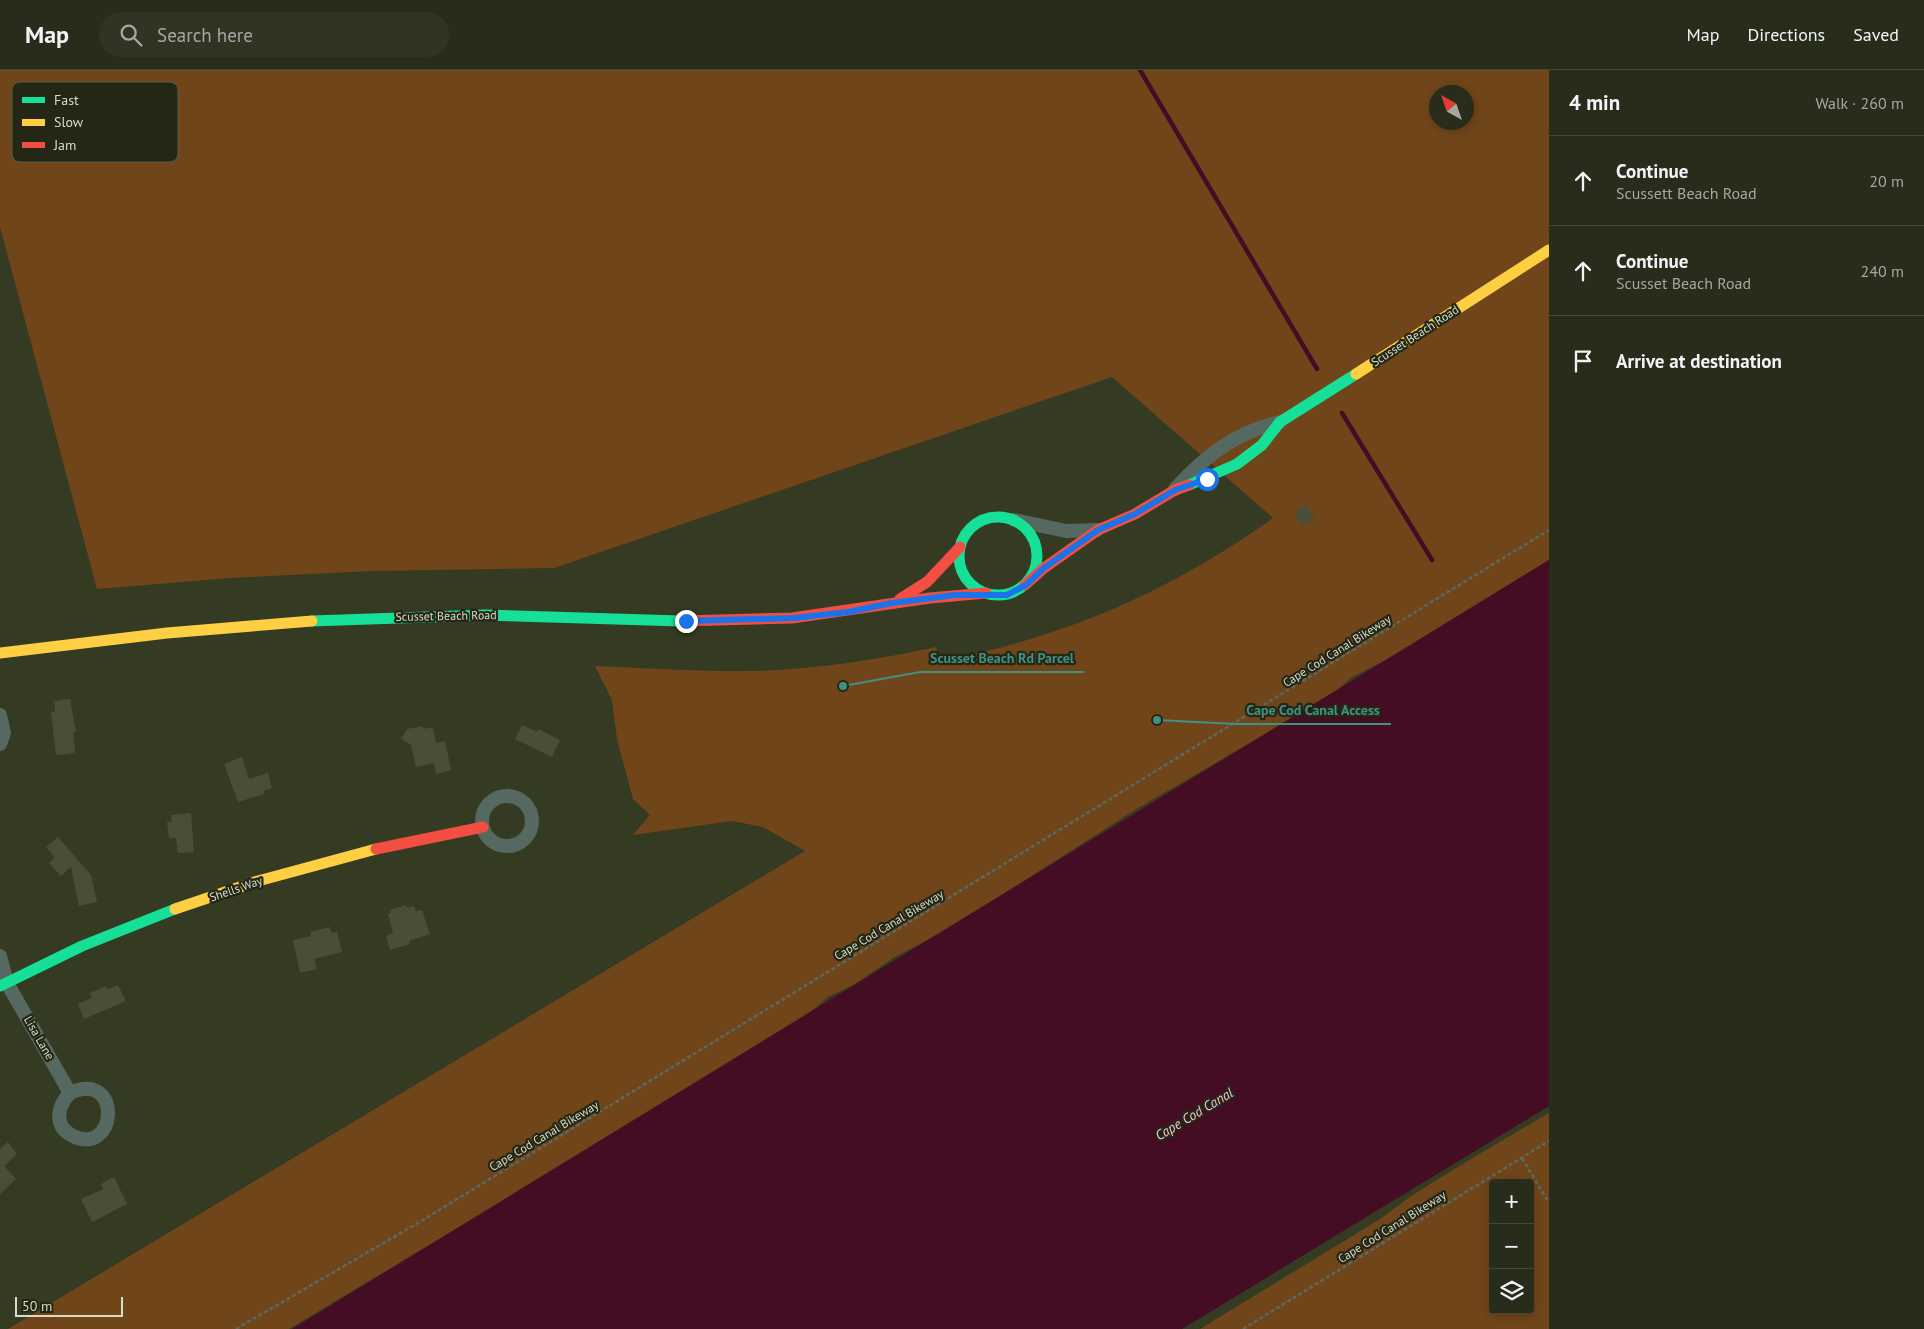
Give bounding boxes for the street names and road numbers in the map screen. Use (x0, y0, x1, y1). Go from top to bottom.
street label: Scusset Beach Road (1368, 302, 1461, 369)
street label: Scusset Beach Road (395, 607, 497, 624)
street label: Cape Cod Canal Bikeway (1280, 611, 1394, 690)
street label: Shells Way (207, 872, 265, 905)
street label: Cape Cod Canal Bikeway (831, 886, 946, 963)
street label: Lisa Lane (21, 1013, 58, 1062)
street label: Cape Cod Canal Bikeway (486, 1097, 601, 1174)
street label: Cape Cod Canal Bikeway (1335, 1187, 1449, 1266)

